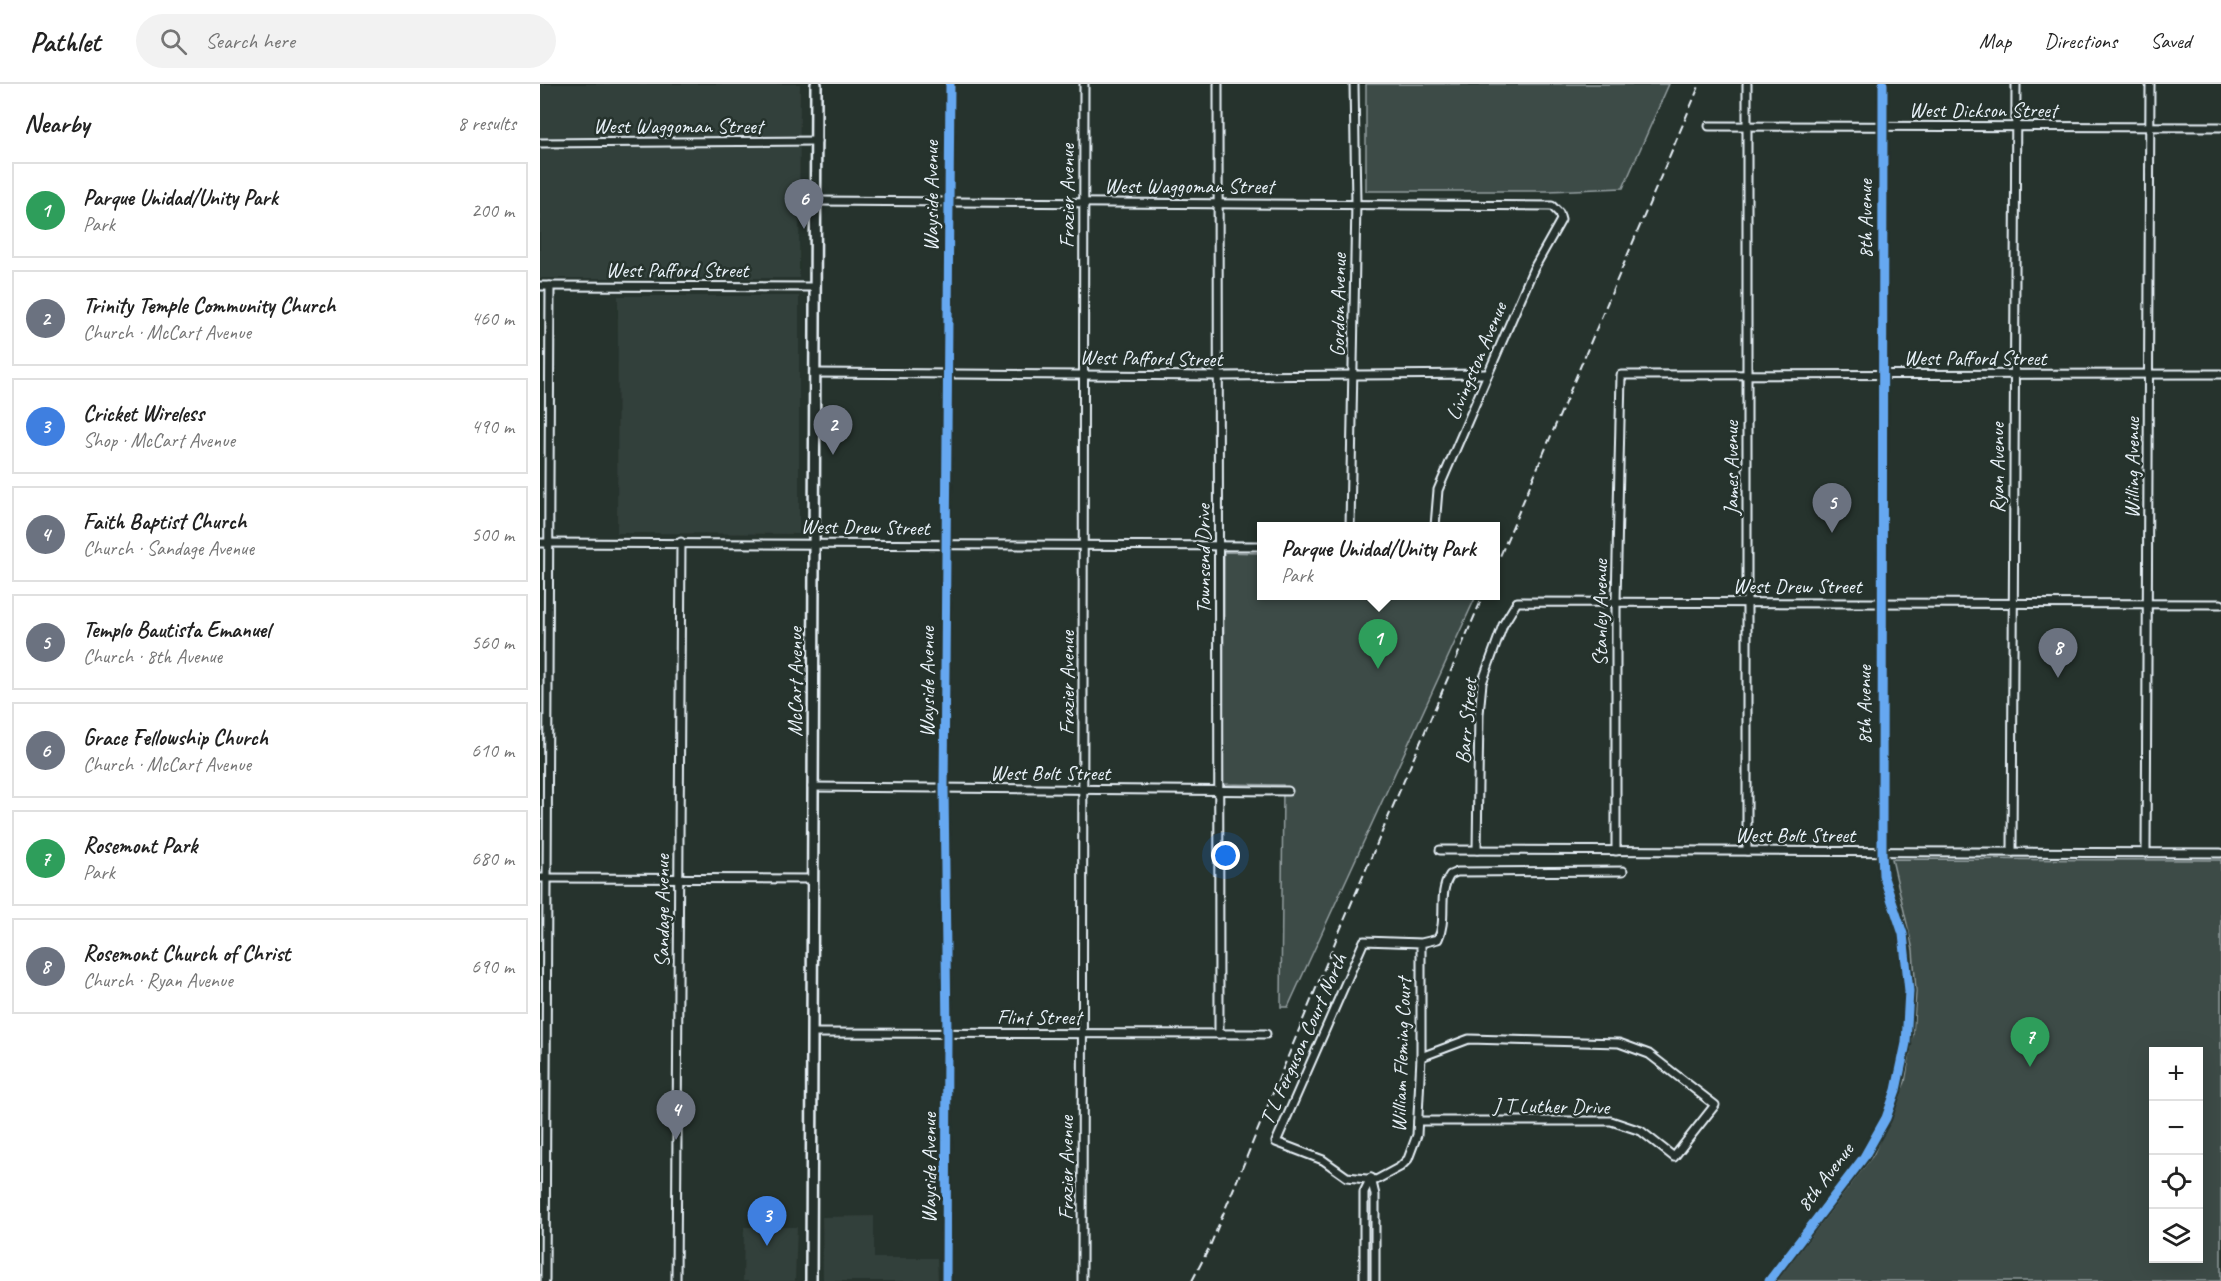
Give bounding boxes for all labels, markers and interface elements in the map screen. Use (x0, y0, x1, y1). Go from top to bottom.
search box (136, 14, 556, 68)
text: Pathlet (30, 24, 100, 59)
icon: search (157, 25, 190, 58)
text: Search here (205, 27, 295, 55)
text: Map (1979, 28, 2011, 54)
text: Directions (2044, 28, 2117, 54)
text: Saved (2150, 28, 2191, 54)
street label: West Dickson Street (1909, 97, 2060, 123)
text: Nearby (24, 107, 89, 140)
text: 8 results (457, 111, 516, 136)
street label: West Waggoman Street (593, 113, 766, 139)
street label: Wayside Avenue (918, 140, 944, 251)
street label: Frazier Avenue (1054, 143, 1080, 248)
street label: West Waggoman Street (1104, 173, 1277, 199)
street label: 8th Avenue (1852, 178, 1878, 259)
pin: 6 (784, 180, 824, 229)
text: Parque Unidad/Unity Park (83, 184, 278, 212)
text: 1 (41, 198, 50, 223)
text: 200 m (471, 198, 514, 223)
text: Park (83, 212, 115, 237)
street label: Gordon Avenue (1324, 252, 1352, 357)
street label: West Pafford Street (606, 257, 750, 283)
text: Trinity Temple Community Church (83, 292, 336, 320)
street label: Livingston Avenue (1440, 297, 1513, 424)
text: 2 (41, 306, 50, 331)
text: 460 m (471, 306, 514, 331)
text: Church · McCart Avenue (83, 320, 251, 345)
street label: West Pafford Street (1080, 344, 1225, 372)
street label: West Pafford Street (1904, 345, 2048, 371)
text: Cricket Wireless (83, 400, 204, 428)
pin: 2 (814, 406, 852, 455)
text: 3 (41, 414, 50, 439)
text: 490 m (471, 414, 514, 439)
street label: Willing Avenue (2119, 416, 2145, 519)
street label: James Avenue (1718, 420, 1744, 516)
street label: Ryan Avenue (1984, 421, 2010, 513)
text: Shop · McCart Avenue (83, 428, 235, 453)
pin: 5 (1812, 484, 1852, 533)
street label: Townsend Drive (1190, 502, 1216, 614)
text: Faith Baptist Church (83, 508, 246, 536)
street label: West Drew Street (800, 513, 932, 541)
text: 4 (41, 522, 50, 547)
text: 500 m (471, 522, 514, 547)
popup (1257, 522, 1500, 600)
text: Parque Unidad/Unity Park (1281, 535, 1476, 563)
text: Church · Sandage Avenue (83, 536, 254, 561)
street label: Stanley Avenue (1587, 558, 1613, 667)
text: Park (1281, 563, 1313, 588)
street label: West Drew Street (1733, 573, 1863, 599)
text: Templo Bautista Emanuel (83, 616, 270, 644)
pin: 1 (1358, 620, 1398, 669)
street label: McCart Avenue (782, 625, 808, 737)
street label: Wayside Avenue (914, 626, 940, 737)
pin: 8 (2038, 628, 2078, 678)
text: 5 (41, 630, 50, 655)
text: 560 m (471, 630, 514, 655)
street label: Frazier Avenue (1054, 630, 1080, 735)
text: Church · 8th Avenue (83, 644, 222, 669)
street label: 8th Avenue (1851, 664, 1877, 745)
street label: Barr Street (1449, 675, 1483, 765)
text: Grace Fellowship Church (83, 724, 268, 752)
text: 6 (41, 738, 50, 763)
text: 610 m (471, 738, 514, 763)
text: Church · McCart Avenue (83, 752, 251, 777)
street label: West Bolt Street (990, 760, 1112, 786)
street label: West Bolt Street (1735, 822, 1857, 848)
text: Rosemont Park (83, 832, 197, 860)
your location (1211, 841, 1240, 870)
text: 7 (41, 846, 50, 871)
text: 680 m (471, 846, 514, 871)
street label: Sandage Avenue (649, 853, 675, 967)
text: Park (83, 860, 115, 885)
text: Rosemont Church of Christ (83, 940, 290, 968)
street label: T L Ferguson Court North (1254, 949, 1353, 1129)
text: 8 (41, 954, 50, 979)
text: 690 m (471, 954, 514, 979)
text: Church · Ryan Avenue (83, 968, 233, 993)
street label: William Fleming Court (1385, 974, 1417, 1133)
street label: Flint Street (997, 1004, 1084, 1030)
pin: 7 (2010, 1018, 2050, 1067)
map controls (2149, 1047, 2203, 1263)
button: + (2149, 1047, 2203, 1101)
pin: 4 (656, 1090, 696, 1140)
street label: J T Luther Drive (1492, 1092, 1612, 1120)
button: − (2149, 1101, 2203, 1155)
street label: Wayside Avenue (916, 1112, 942, 1223)
street label: Frazier Avenue (1053, 1115, 1079, 1220)
street label: 8th Avenue (1791, 1137, 1860, 1217)
button: locate (2149, 1155, 2203, 1209)
pin: 3 (748, 1196, 786, 1246)
button: layers (2149, 1209, 2203, 1263)

